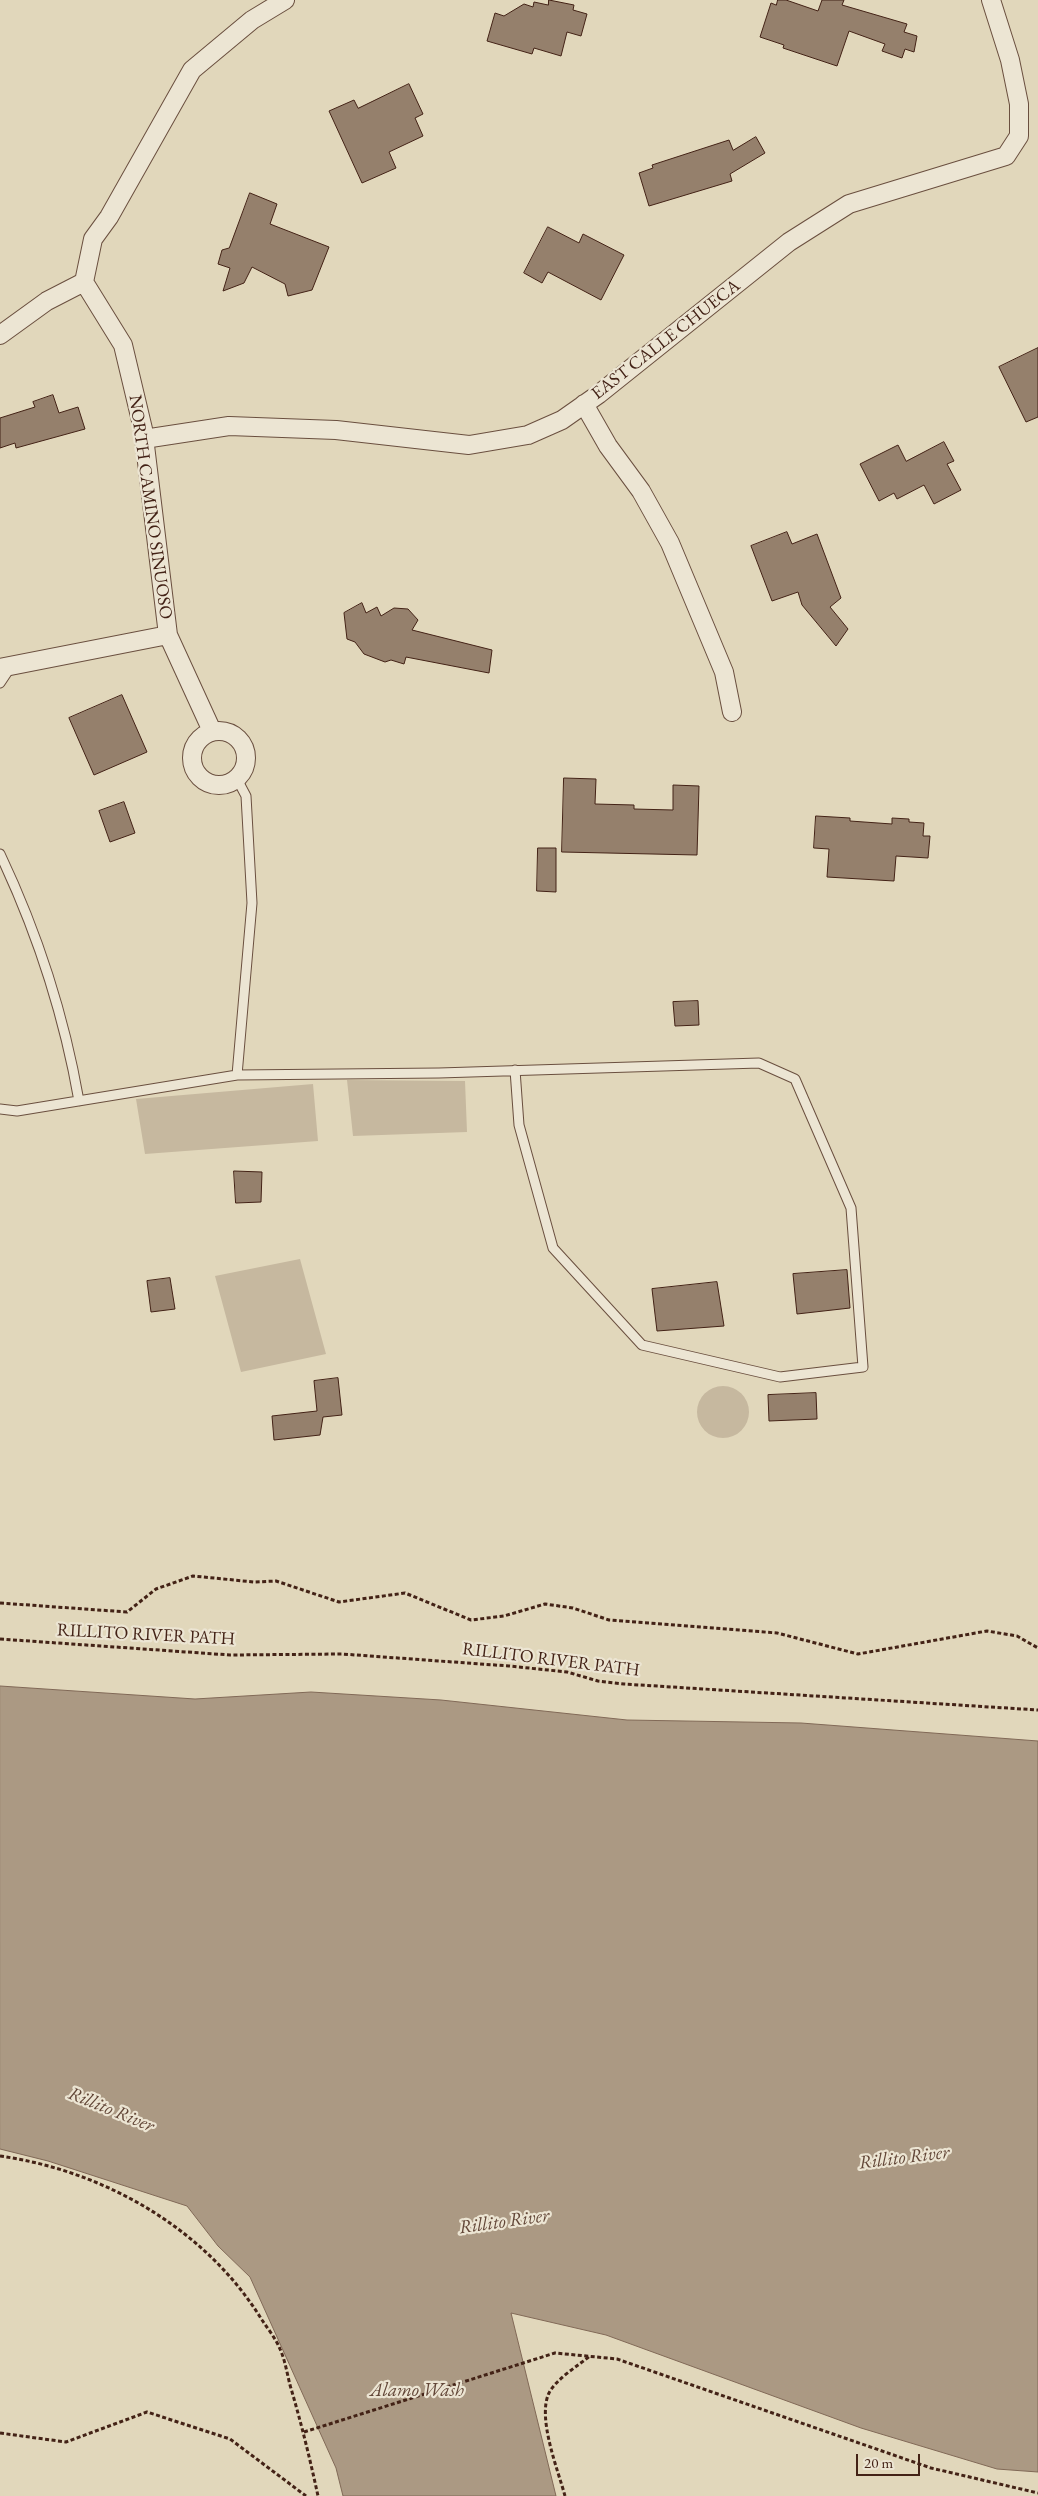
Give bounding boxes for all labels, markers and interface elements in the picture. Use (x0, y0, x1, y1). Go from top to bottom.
street label: EAST CALLE CHUECA (587, 275, 745, 405)
street label: NORTH CAMINO SINUOSO (124, 393, 176, 621)
street label: RILLITO RIVER PATH (56, 1620, 236, 1650)
street label: RILLITO RIVER PATH (461, 1638, 641, 1682)
water label: Rillito River (65, 2082, 157, 2138)
water label: Rillito River (857, 2141, 951, 2175)
water label: Rillito River (457, 2204, 551, 2240)
water label: Alamo Wash (370, 2380, 464, 2402)
scale bar (858, 2444, 922, 2476)
text: 20 m (864, 2453, 893, 2472)

